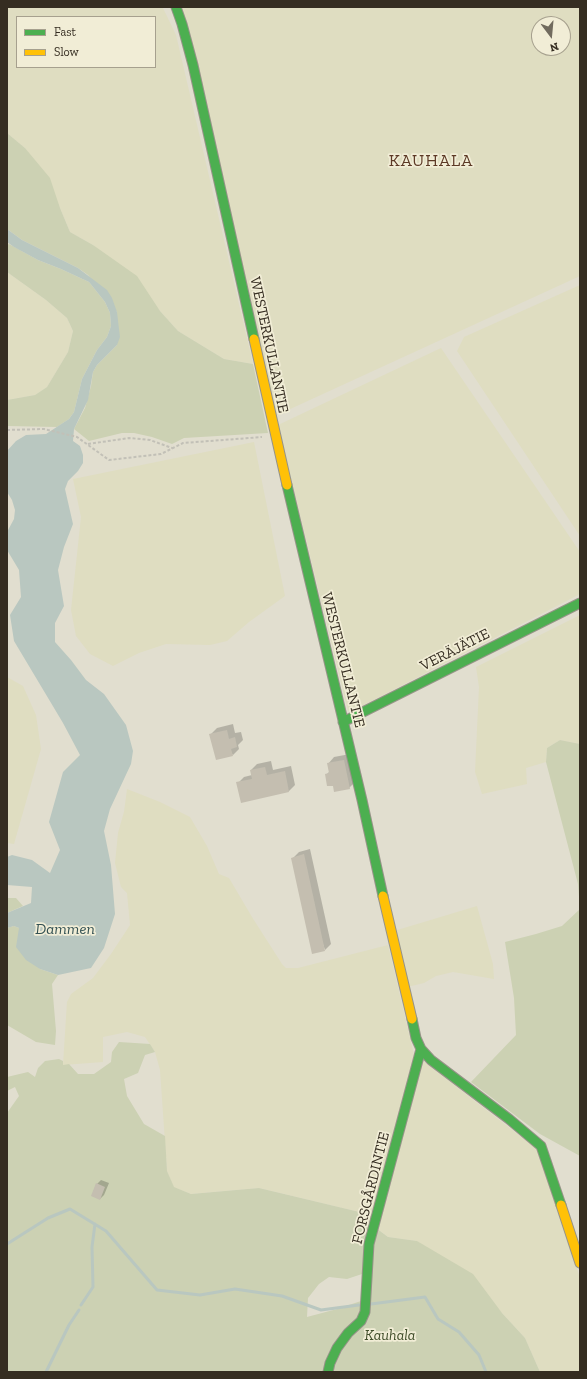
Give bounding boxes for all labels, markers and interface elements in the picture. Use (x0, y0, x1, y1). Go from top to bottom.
legend (16, 16, 156, 68)
north arrow (531, 16, 571, 56)
text: Fast (54, 25, 76, 39)
text: N (548, 40, 560, 54)
text: Slow (54, 45, 79, 59)
district label: KAUHALA (389, 151, 473, 171)
street label: WESTERKULLANTIE (246, 275, 292, 415)
street label: WESTERKULLANTIE (317, 591, 369, 729)
street label: VERÄJÄTIE (417, 625, 493, 675)
water label: Dammen (35, 919, 95, 939)
street label: FORSGÅRDINTIE (348, 1130, 394, 1246)
park label: Kauhala (365, 1327, 415, 1345)

